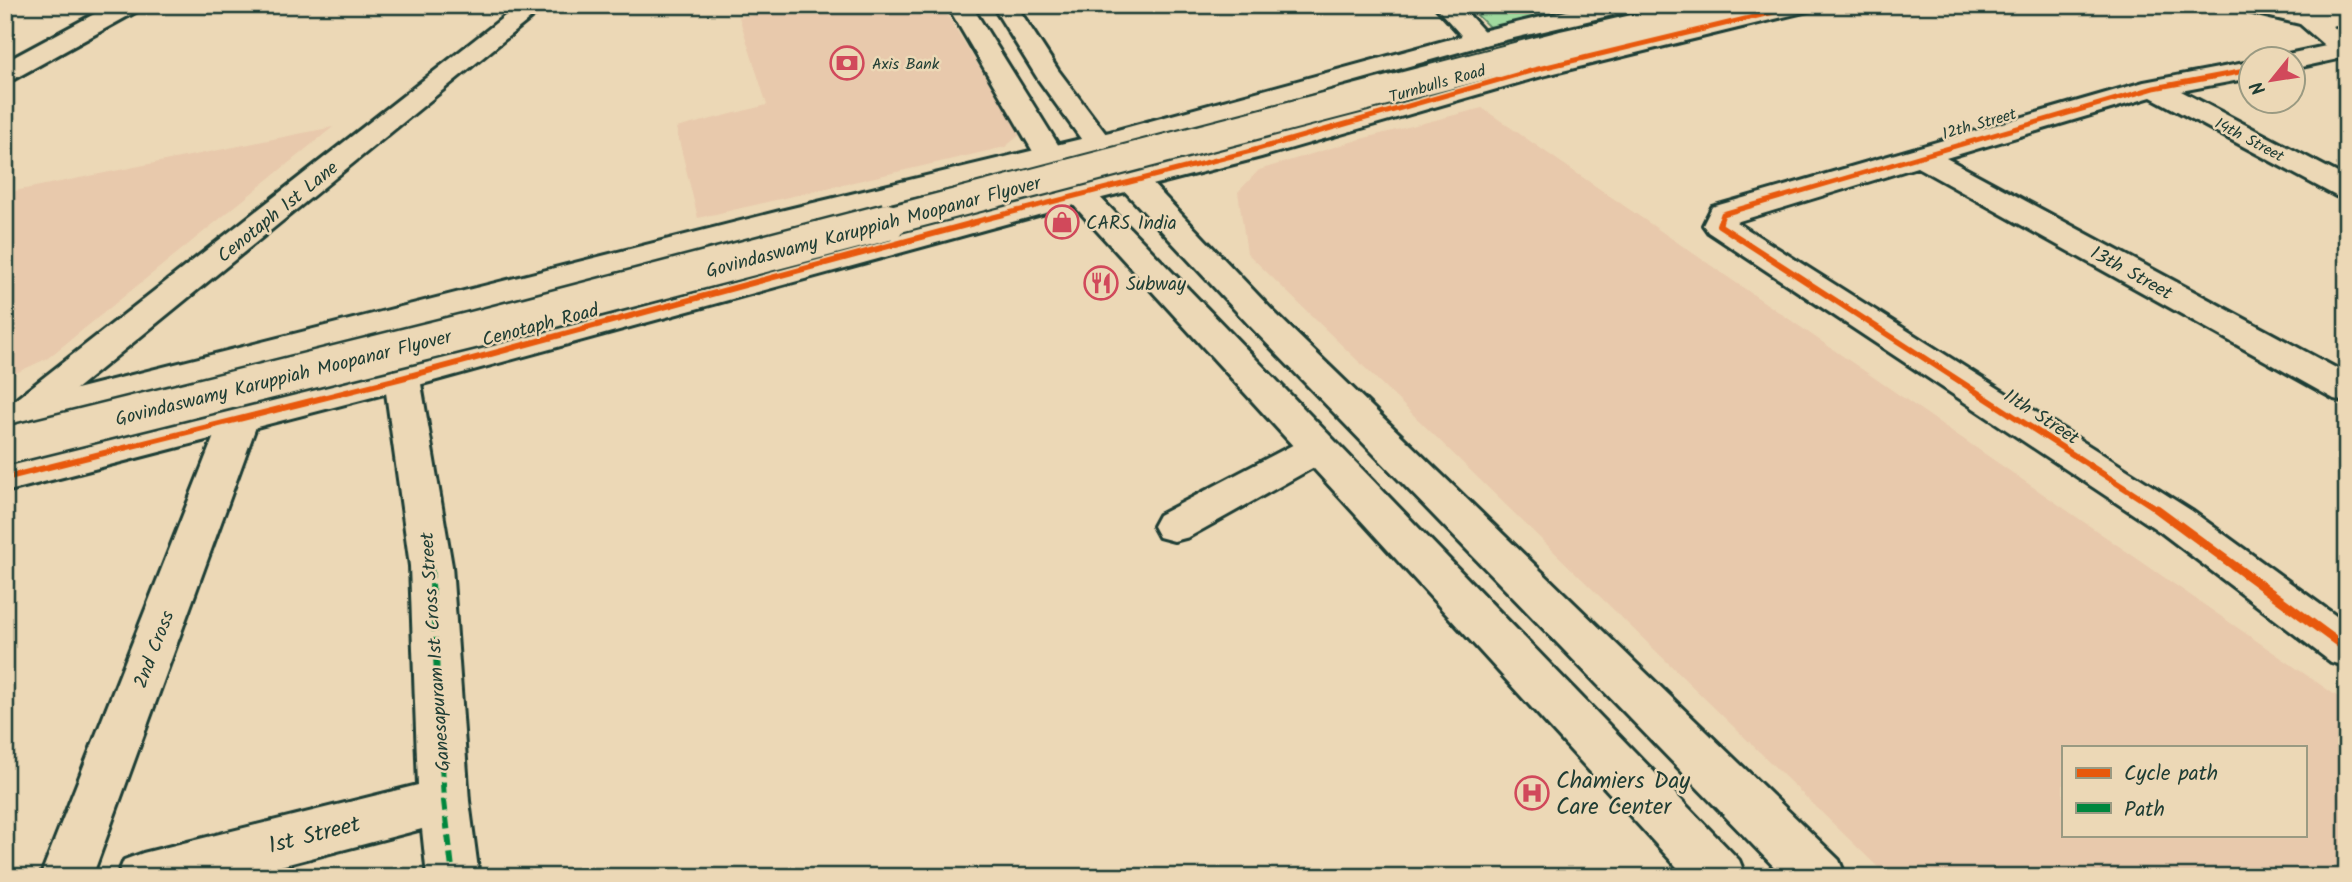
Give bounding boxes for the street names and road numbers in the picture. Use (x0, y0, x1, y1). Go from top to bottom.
street label: Turnbulls Road (1386, 58, 1490, 110)
street label: 12th Street (1939, 102, 2020, 147)
street label: 14th Street (2210, 112, 2289, 169)
street label: Cenotaph 1st Lane (211, 154, 346, 271)
street label: Govindaswamy Karuppiah Moopanar Flyover (703, 168, 1046, 287)
street label: 13th Street (2084, 239, 2178, 309)
street label: Cenotaph Road (479, 296, 603, 356)
street label: Govindaswamy Karuppiah Moopanar Flyover (112, 322, 457, 435)
street label: 11th Street (1997, 382, 2085, 454)
street label: Ganesapuram 1st Cross Street (413, 531, 459, 772)
street label: 2nd Cross (126, 607, 183, 693)
street label: 1st Street (265, 807, 365, 865)

